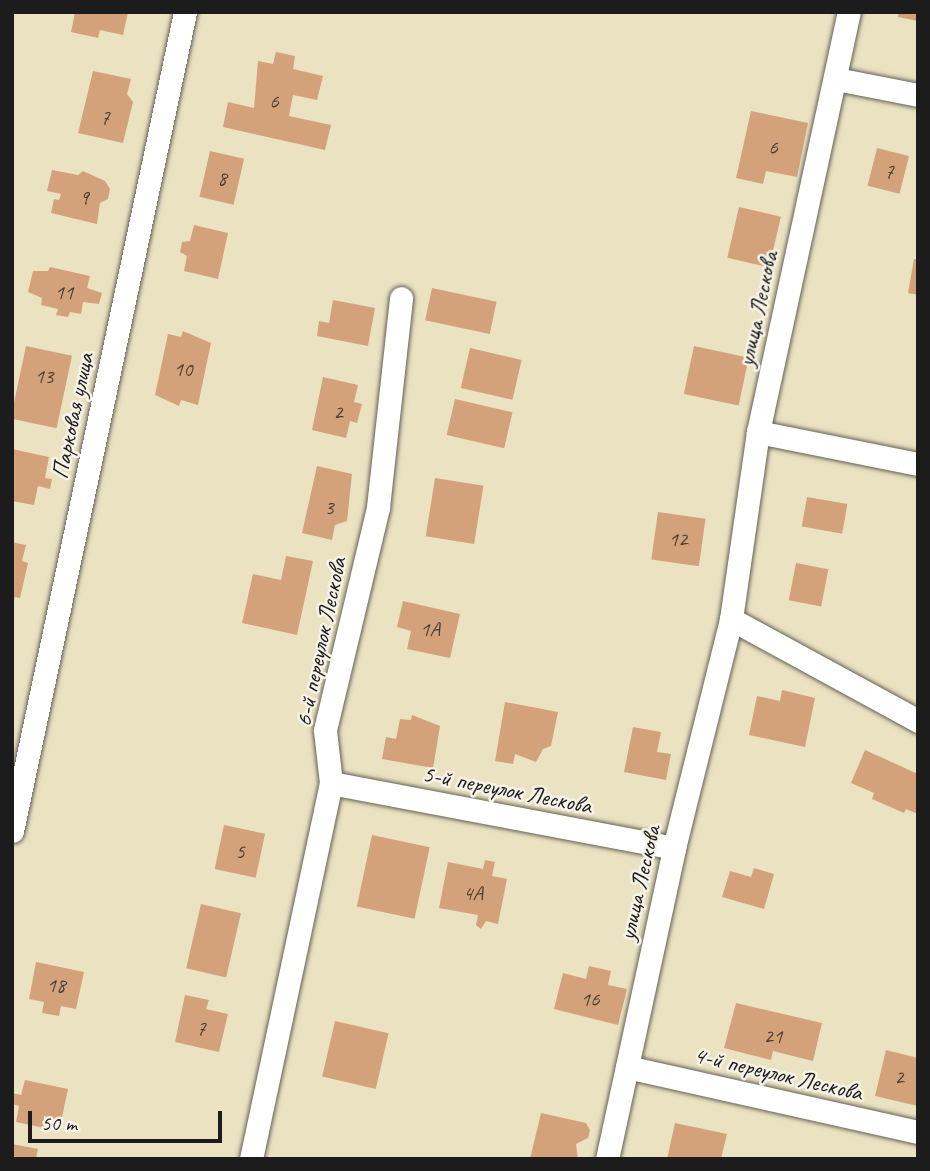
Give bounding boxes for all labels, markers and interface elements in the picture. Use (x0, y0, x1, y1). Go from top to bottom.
house number: 6 (269, 88, 279, 114)
house number: 7 (100, 104, 110, 130)
house number: 6 (768, 134, 778, 160)
house number: 7 (884, 158, 894, 184)
house number: 8 (217, 165, 227, 191)
house number: 9 (79, 184, 89, 210)
street label: улица Лескова (732, 249, 784, 369)
house number: 11 (55, 279, 73, 305)
street label: Парковая улица (45, 350, 101, 482)
house number: 10 (174, 356, 192, 382)
house number: 13 (35, 363, 53, 389)
house number: 2 (333, 399, 343, 425)
house number: 3 (324, 494, 334, 520)
house number: 12 (669, 526, 687, 552)
street label: 6-й переулок Лескова (289, 555, 353, 729)
house number: 1А (420, 616, 440, 642)
street label: 5-й переулок Лескова (420, 759, 594, 821)
street label: улица Лескова (613, 823, 667, 943)
house number: 5 (235, 838, 245, 864)
house number: 4А (463, 880, 483, 906)
house number: 18 (47, 972, 65, 998)
house number: 16 (581, 986, 599, 1012)
house number: 7 (196, 1015, 206, 1041)
house number: 21 (764, 1023, 782, 1049)
street label: 4-й переулок Лескова (691, 1041, 865, 1107)
house number: 2 (894, 1064, 904, 1090)
scale bar (32, 1098, 226, 1142)
text: 50 m (41, 1110, 77, 1136)

